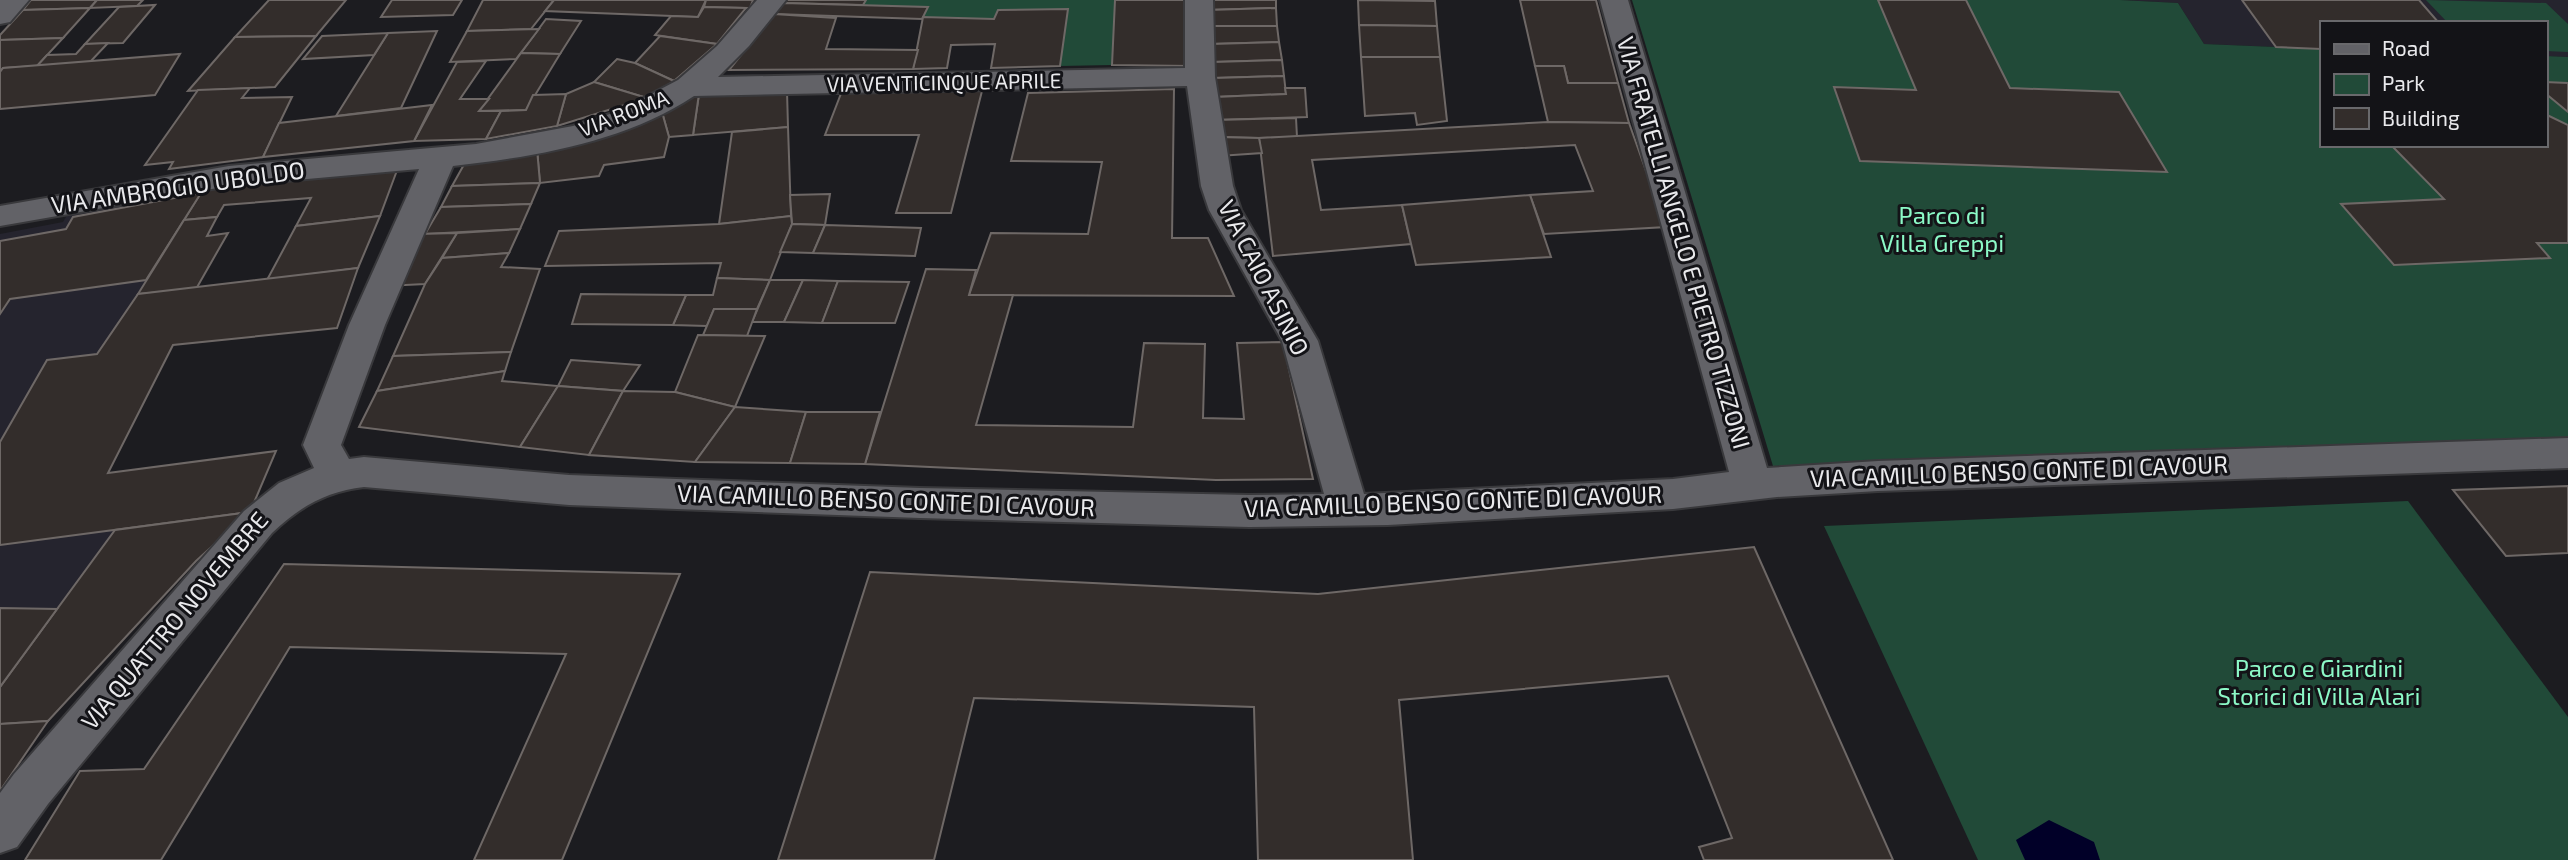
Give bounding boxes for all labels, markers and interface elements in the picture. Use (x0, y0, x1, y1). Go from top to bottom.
legend (2320, 21, 2547, 147)
street label: VIA FRATELLI ANGELO E PIETRO TIZZONI (1612, 33, 1757, 452)
text: Road (2382, 35, 2430, 60)
street label: VIA VENTICINQUE APRILE (826, 67, 1062, 97)
text: Park (2382, 70, 2425, 95)
street label: VIA ROMA (575, 84, 672, 141)
text: Building (2382, 105, 2460, 130)
street label: VIA AMBROGIO UBOLDO (49, 154, 306, 219)
street label: VIA CAIO ASINIO (1213, 195, 1316, 360)
park label: Parco di Villa Greppi (1880, 200, 2004, 257)
street label: VIA CAMILLO BENSO CONTE DI CAVOUR (1810, 449, 2228, 492)
street label: VIA CAMILLO BENSO CONTE DI CAVOUR (677, 478, 1095, 521)
street label: VIA CAMILLO BENSO CONTE DI CAVOUR (1244, 479, 1662, 522)
street label: VIA QUATTRO NOVEMBRE (74, 505, 273, 735)
park label: Parco e Giardini Storici di Villa Alari (2218, 653, 2420, 710)

